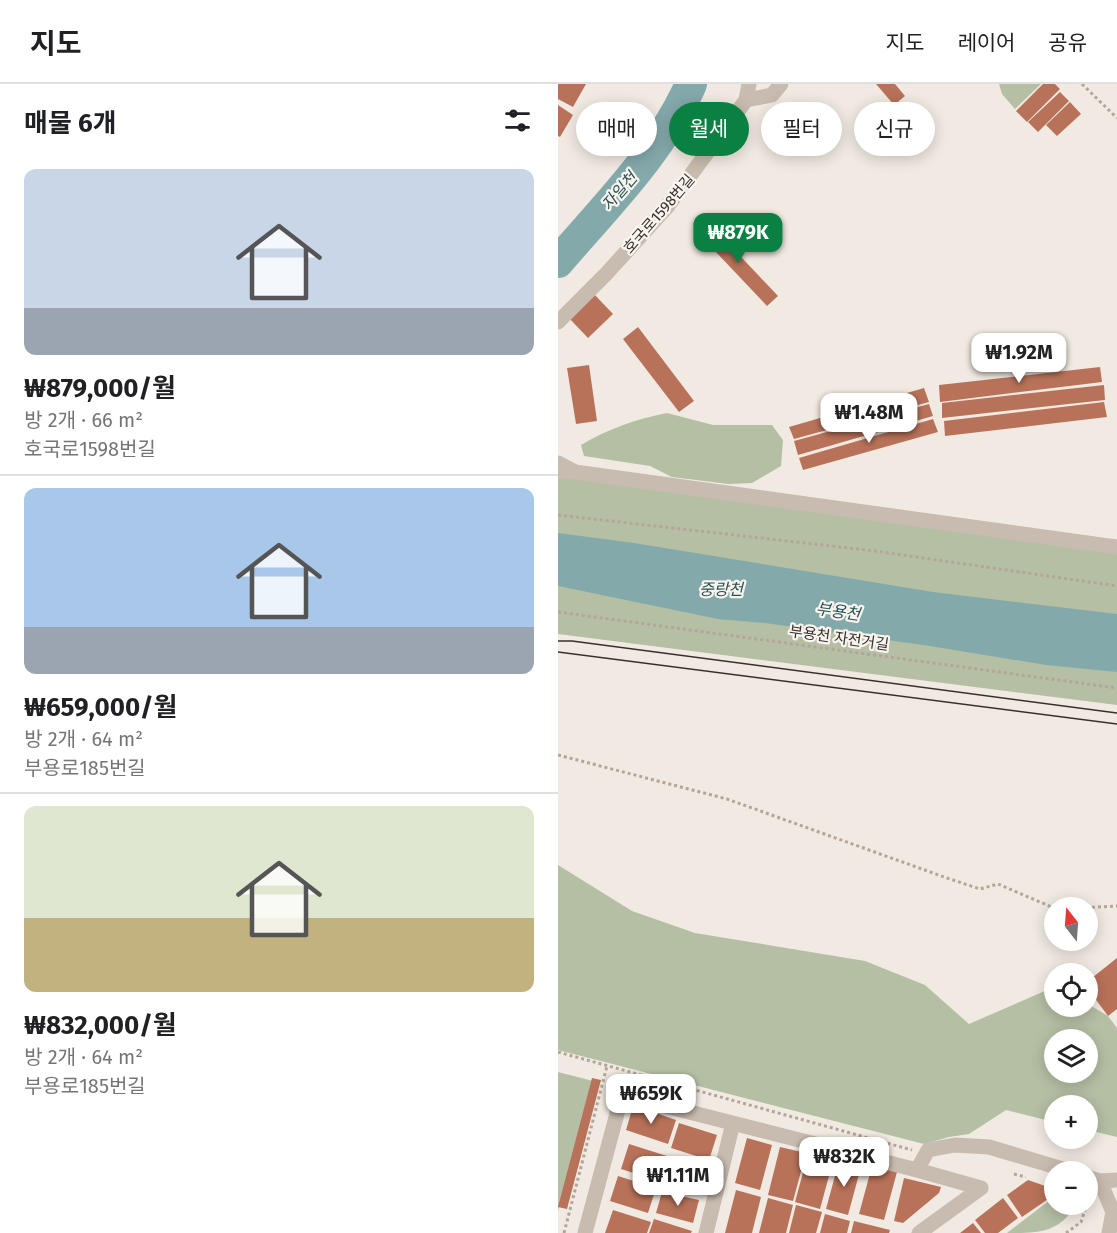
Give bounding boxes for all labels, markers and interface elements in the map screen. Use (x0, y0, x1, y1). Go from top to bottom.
text: 지도 (30, 27, 82, 60)
text: 지도 (886, 30, 924, 56)
text: 레이어 (957, 30, 1015, 56)
text: 공유 (1048, 30, 1087, 56)
chip: 매매 (576, 102, 657, 156)
chip: 월세 (669, 102, 749, 156)
chip: 필터 (761, 102, 842, 156)
chip: 신규 (854, 102, 935, 156)
icon: filters (501, 104, 534, 137)
text: 매물 6개 (24, 108, 117, 139)
water label: 자일천 (598, 167, 643, 214)
street label: 호국로1598번길 (620, 171, 698, 257)
icon: home (225, 208, 333, 316)
pin: ₩879K (696, 213, 780, 264)
text: ₩879K (707, 220, 769, 244)
pin: ₩1.92M (970, 333, 1068, 384)
text: ₩1.92M (985, 340, 1053, 364)
text: ₩879,000/월 (24, 373, 176, 404)
pin: ₩1.48M (820, 393, 918, 444)
text: ₩1.48M (834, 400, 904, 424)
text: 방 2개 · 66 m² (24, 408, 143, 432)
text: 호국로1598번길 (24, 437, 156, 461)
icon: home (225, 527, 333, 635)
water label: 중랑천 (699, 580, 745, 599)
water label: 부용천 (815, 599, 863, 624)
street label: 부용천 자전거길 (788, 622, 890, 654)
text: ₩659,000/월 (24, 692, 178, 723)
text: 방 2개 · 64 m² (24, 727, 143, 751)
text: 부용로185번길 (24, 756, 146, 780)
icon: home (225, 845, 333, 953)
north arrow (1044, 897, 1098, 951)
map controls (1044, 897, 1098, 1215)
button: locate (1044, 963, 1098, 1017)
text: ₩832,000/월 (24, 1010, 177, 1041)
button: layers (1044, 1029, 1098, 1083)
text: 방 2개 · 64 m² (24, 1045, 143, 1069)
text: 부용로185번길 (24, 1074, 146, 1098)
pin: ₩659K (609, 1074, 693, 1125)
text: ₩659K (620, 1081, 682, 1105)
button: + (1044, 1095, 1098, 1149)
pin: ₩832K (802, 1137, 886, 1188)
text: ₩832K (813, 1144, 875, 1168)
pin: ₩1.11M (629, 1156, 727, 1207)
button: − (1044, 1161, 1098, 1215)
text: ₩1.11M (647, 1163, 709, 1187)

